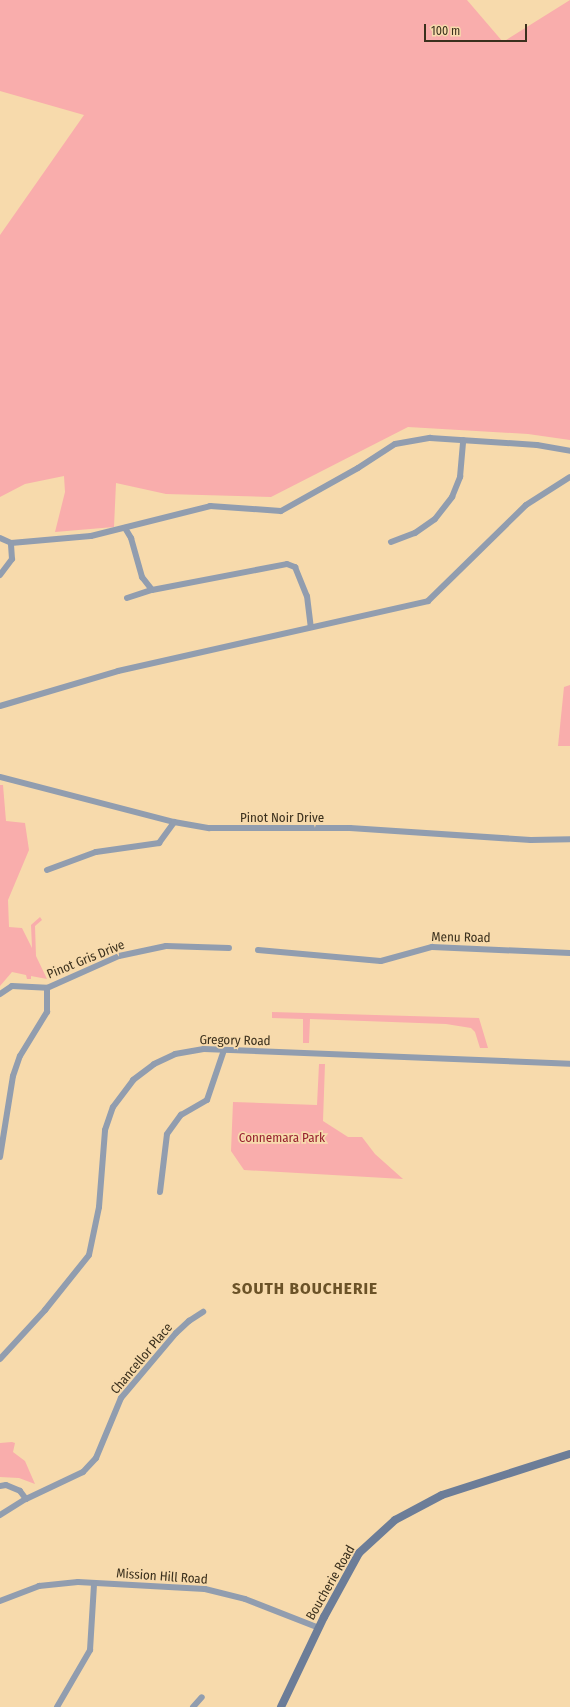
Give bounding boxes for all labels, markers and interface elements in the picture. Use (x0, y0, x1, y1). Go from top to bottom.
scale bar (426, 16, 529, 42)
text: 100 m (431, 24, 460, 38)
street label: Pinot Noir Drive (240, 810, 324, 826)
street label: Menu Road (431, 930, 491, 946)
street label: Pinot Gris Drive (45, 937, 127, 983)
street label: Gregory Road (199, 1033, 271, 1049)
park label: Connemara Park (239, 1130, 325, 1146)
district label: SOUTH BOUCHERIE (232, 1279, 378, 1299)
street label: Chancellor Place (108, 1320, 176, 1398)
street label: Boucherie Road (303, 1543, 359, 1623)
street label: Mission Hill Road (116, 1566, 208, 1588)

